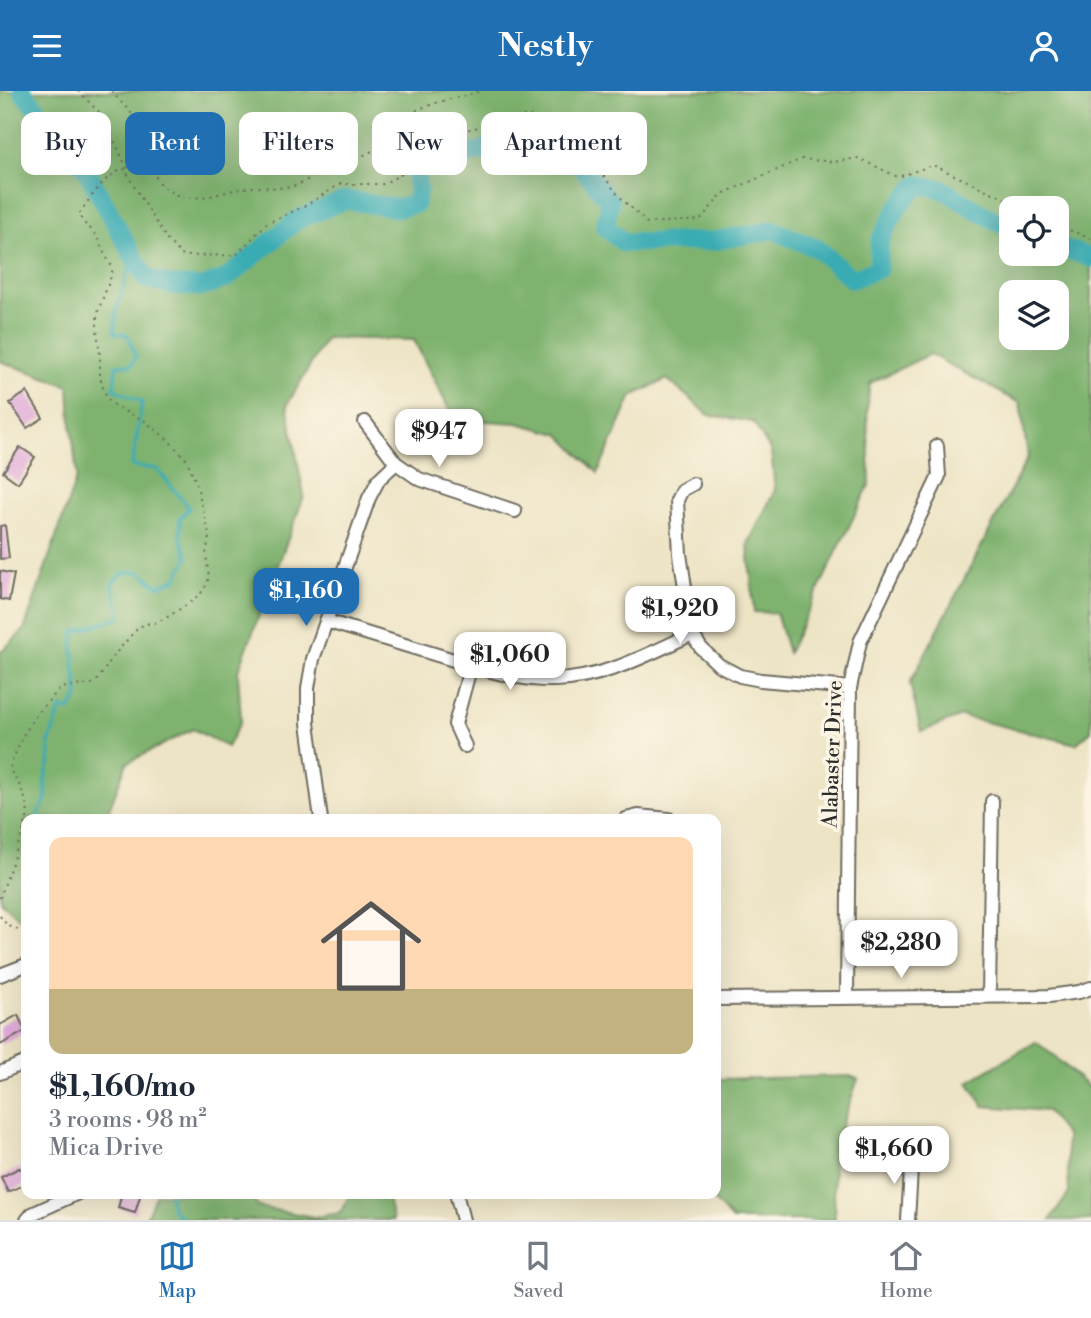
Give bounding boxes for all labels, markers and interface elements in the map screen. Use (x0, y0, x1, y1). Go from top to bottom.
text: Nestly (498, 26, 593, 66)
icon: menu (28, 27, 66, 65)
icon: person (1025, 27, 1063, 65)
chip: Buy (21, 112, 111, 175)
chip: Rent (125, 112, 225, 175)
chip: Filters (239, 112, 358, 175)
chip: New (372, 112, 467, 175)
chip: Apartment (481, 112, 647, 175)
map controls (999, 196, 1069, 350)
button: locate (999, 196, 1069, 266)
button: layers (999, 280, 1069, 350)
pin: $947 (398, 409, 480, 469)
text: $947 (411, 418, 467, 446)
pin: $1,160 (249, 568, 363, 628)
text: $1,160 (269, 577, 343, 605)
pin: $1,920 (623, 587, 737, 646)
text: $1,920 (641, 595, 719, 623)
pin: $1,060 (453, 633, 567, 692)
text: $1,060 (470, 641, 550, 669)
street label: Alabaster Drive (817, 680, 849, 829)
icon: home (308, 883, 434, 1009)
pin: $2,280 (844, 921, 958, 980)
text: $2,280 (861, 929, 941, 957)
text: $1,160/mo (49, 1068, 196, 1106)
text: 3 rooms · 98 m² (49, 1106, 206, 1134)
pin: $1,660 (837, 1127, 951, 1186)
text: Mica Drive (49, 1134, 163, 1162)
text: $1,660 (855, 1135, 933, 1163)
tab: Map (158, 1237, 196, 1303)
tab: Saved (513, 1237, 563, 1303)
tab: Home (880, 1237, 932, 1303)

